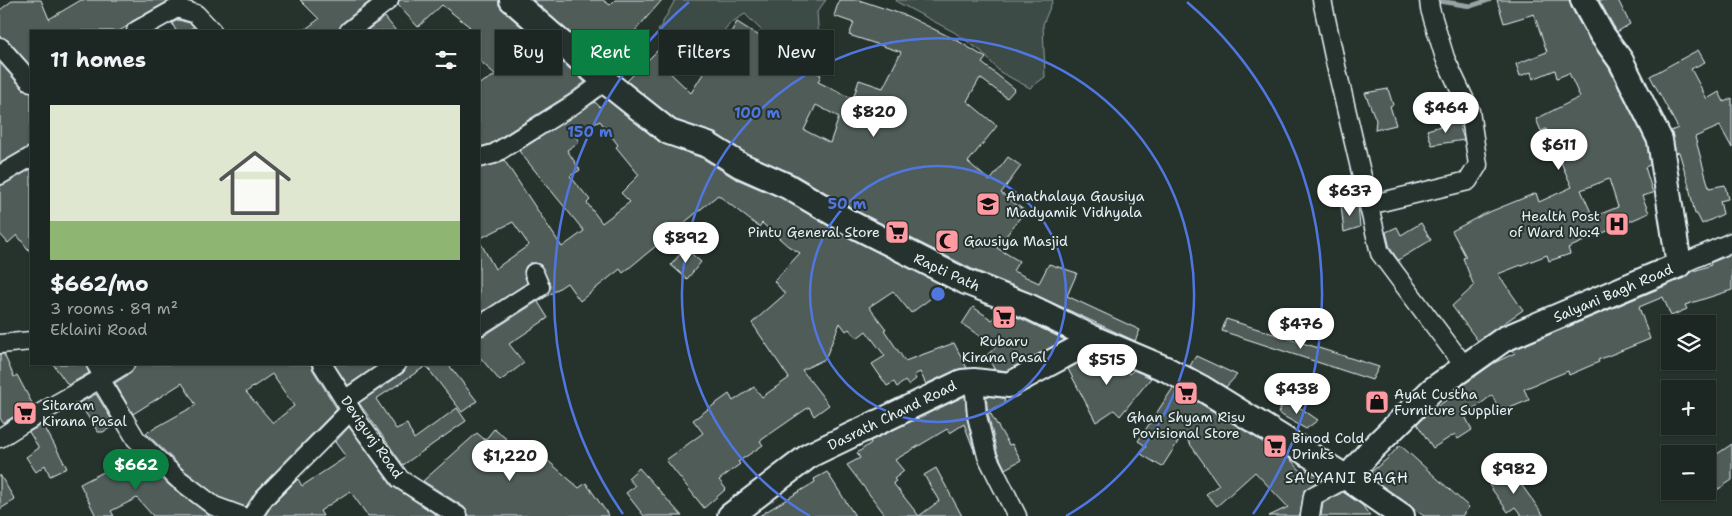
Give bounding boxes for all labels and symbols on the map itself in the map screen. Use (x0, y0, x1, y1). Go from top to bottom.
pin: $464 (1416, 92, 1476, 134)
pin: $820 (844, 96, 904, 138)
text: 100 m (734, 103, 780, 123)
text: 150 m (567, 122, 613, 142)
pin: $611 (1529, 128, 1589, 171)
pin: $637 (1320, 174, 1380, 217)
place label: Anathalaya Gausiya Madyamik Vidhyala (1006, 187, 1145, 221)
school or university icon: Anathalaya Gausiya Madyamik Vidhyala (975, 191, 1001, 217)
text: 50 m (828, 194, 867, 214)
place label: Health Post of Ward No:4 (1509, 207, 1600, 241)
hospital icon: Health Post of Ward No:4 (1604, 211, 1630, 237)
supermarket icon: Pintu General Store (884, 219, 910, 245)
pin: $892 (656, 222, 716, 264)
place label: Pintu General Store (748, 223, 880, 241)
mosque icon: Gausiya Masjid (934, 228, 960, 254)
place label: Gausiya Masjid (964, 232, 1068, 250)
street label: Rapti Path (911, 249, 983, 295)
street label: Salyani Bagh Road (1551, 260, 1675, 326)
centre of rings (929, 285, 947, 303)
supermarket icon: Rubaru Kirana Pasal (991, 304, 1017, 330)
pin: $476 (1271, 308, 1331, 350)
place label: Rubaru Kirana Pasal (962, 332, 1047, 366)
pin: $515 (1077, 344, 1137, 386)
pin: $438 (1267, 372, 1327, 415)
street label: Dasrath Chand Road (825, 376, 959, 454)
supermarket icon: Ghan Shyam Risu Povisional Store (1173, 380, 1199, 406)
place label: Ayat Custha Furniture Supplier (1394, 385, 1514, 419)
shop icon: Ayat Custha Furniture Supplier (1364, 389, 1390, 415)
street label: Devigunj Road (337, 392, 407, 482)
place label: Sitaram Kirana Pasal (42, 396, 127, 430)
supermarket icon: Sitaram Kirana Pasal (12, 400, 38, 426)
place label: Ghan Shyam Risu Povisional Store (1127, 408, 1245, 442)
place label: Binod Cold Drinks (1292, 429, 1364, 463)
supermarket icon: Binod Cold Drinks (1262, 433, 1288, 459)
pin: $1,220 (469, 440, 551, 482)
pin: $662 (106, 448, 166, 491)
pin: $982 (1484, 452, 1544, 495)
district label: SALYANI BAGH (1285, 468, 1409, 488)

